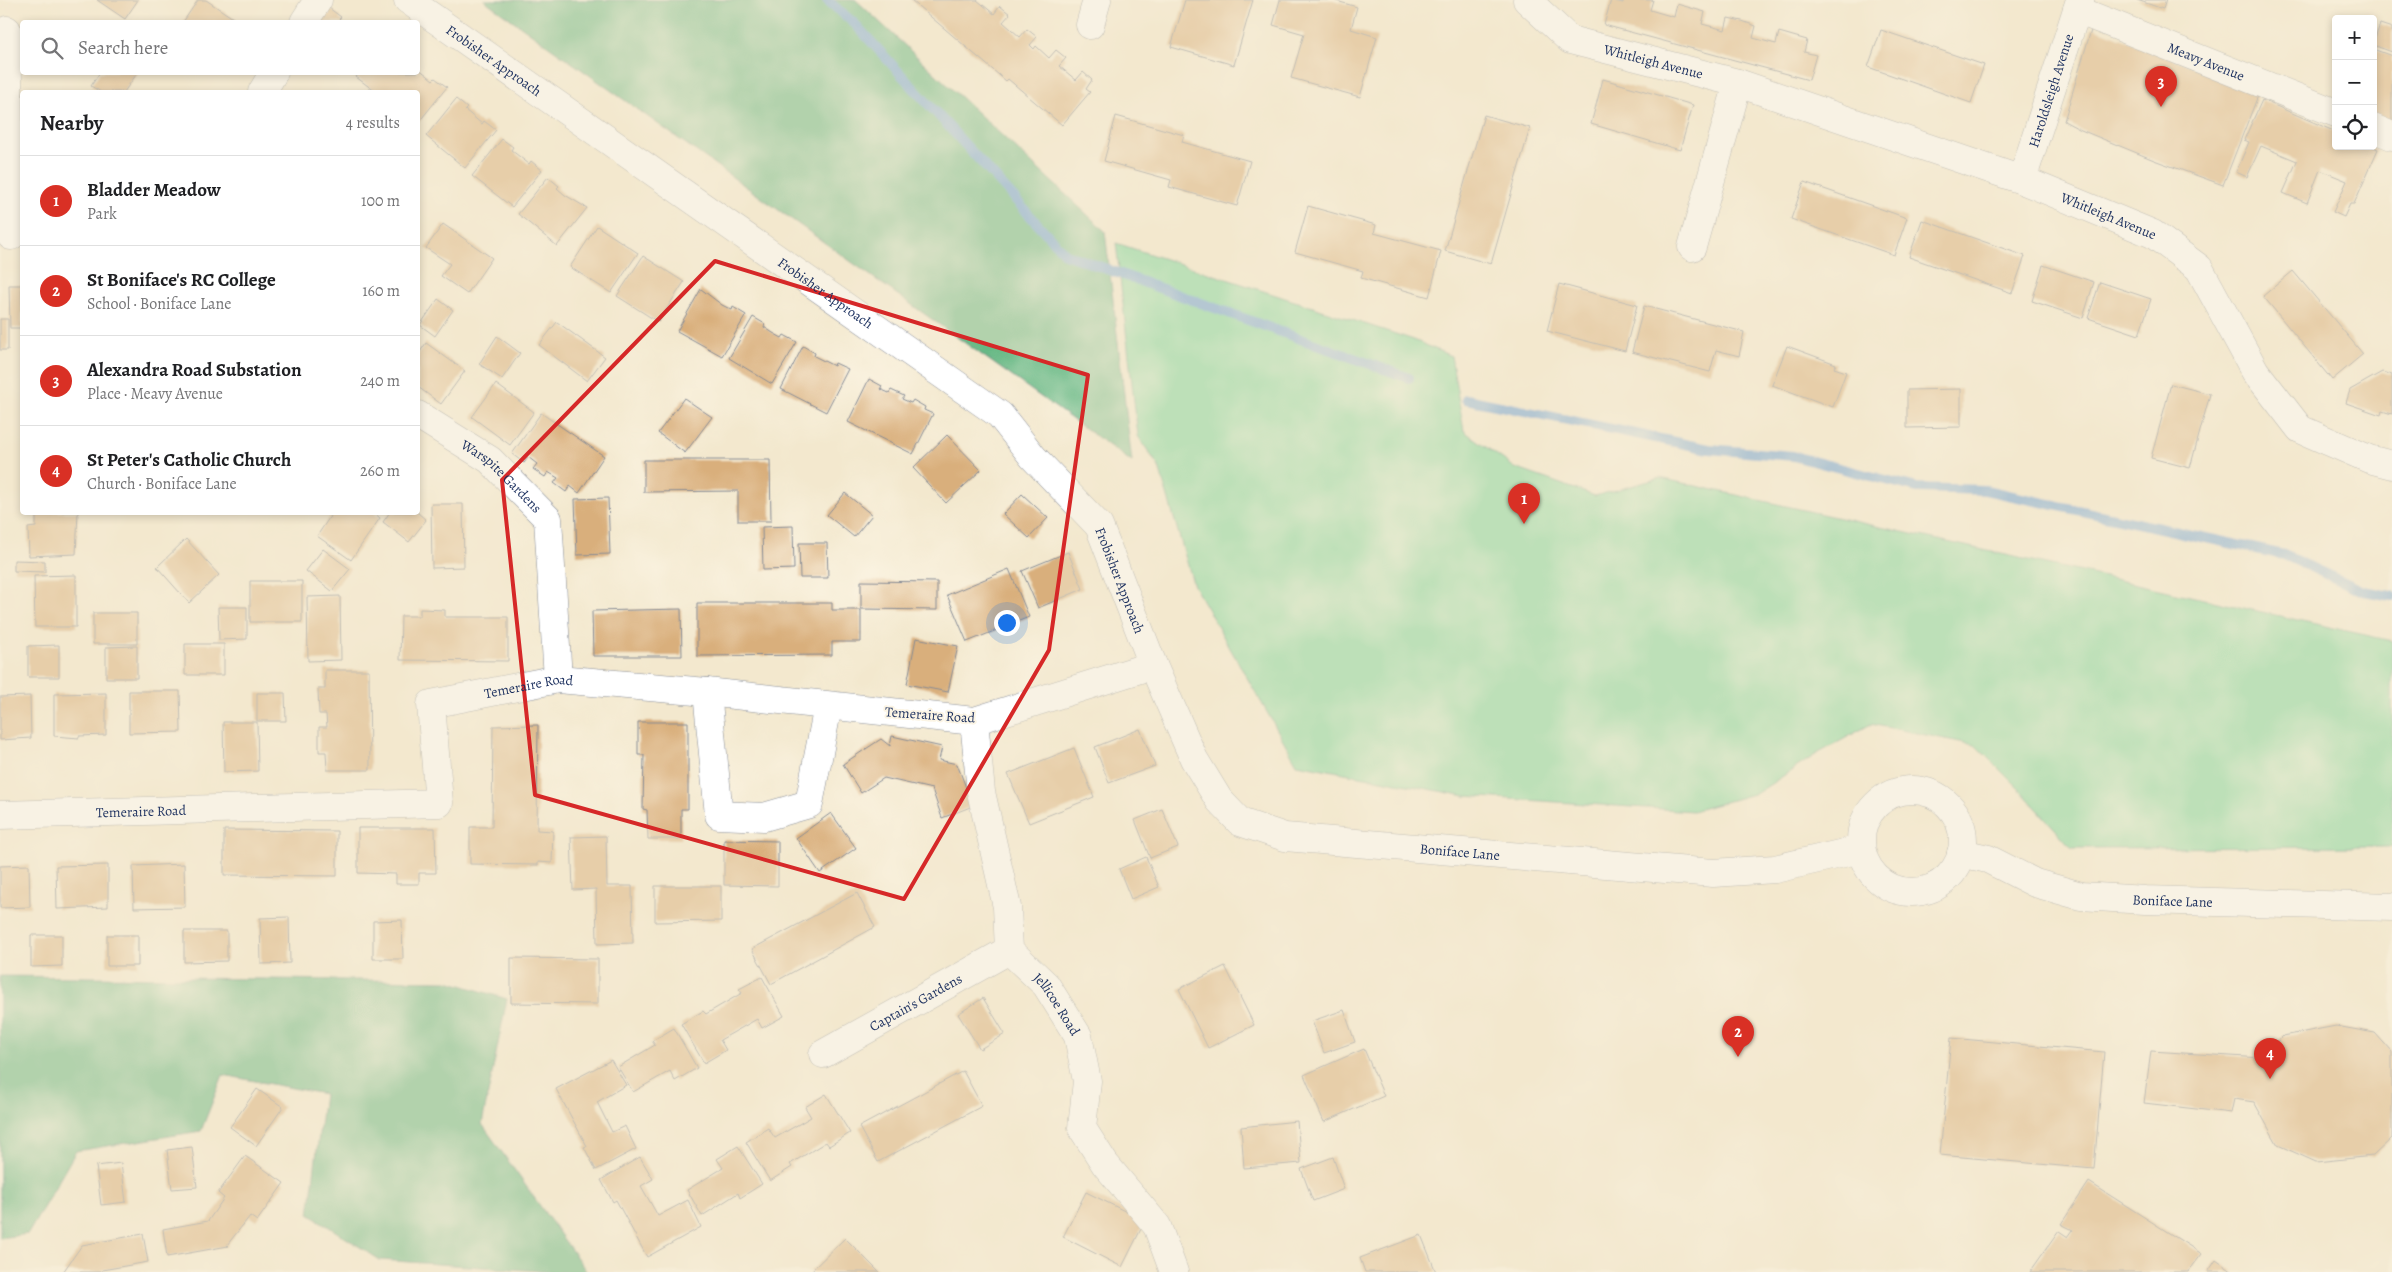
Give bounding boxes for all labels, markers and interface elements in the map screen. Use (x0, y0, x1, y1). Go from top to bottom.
map controls (2332, 15, 2377, 150)
button: + (2332, 15, 2377, 60)
search box (20, 20, 420, 75)
street label: Frobisher Approach (442, 20, 546, 101)
street label: Haroldsleigh Avenue (2024, 31, 2078, 150)
icon: search (38, 34, 66, 62)
text: Search here (78, 35, 168, 61)
street label: Meavy Avenue (2165, 38, 2247, 85)
street label: Whitleigh Avenue (1601, 39, 1705, 83)
button: − (2332, 60, 2377, 105)
pin: 3 (2145, 66, 2177, 107)
button: locate (2332, 105, 2377, 150)
text: Nearby (40, 109, 103, 137)
text: 4 results (346, 112, 400, 134)
text: Bladder Meadow (87, 177, 221, 203)
street label: Whitleigh Avenue (2057, 187, 2159, 244)
text: 1 (53, 190, 59, 212)
text: 100 m (361, 190, 400, 212)
text: Park (87, 203, 117, 225)
street label: Frobisher Approach (774, 253, 878, 333)
text: St Boniface's RC College (87, 267, 276, 293)
text: 2 (52, 280, 60, 302)
text: 160 m (362, 280, 400, 302)
text: School · Boniface Lane (87, 293, 231, 315)
text: Alexandra Road Substation (87, 357, 302, 383)
text: 3 (53, 370, 59, 392)
text: 240 m (360, 370, 400, 392)
text: Place · Meavy Avenue (87, 383, 223, 405)
street label: Warspite Gardens (457, 434, 546, 517)
text: St Peter's Catholic Church (87, 447, 291, 473)
text: 4 (52, 460, 60, 482)
text: 260 m (360, 460, 400, 482)
text: Church · Boniface Lane (87, 473, 237, 495)
pin: 1 (1508, 483, 1540, 524)
street label: Frobisher Approach (1091, 524, 1149, 637)
your location (994, 610, 1020, 636)
street label: Temeraire Road (483, 669, 574, 703)
street label: Temeraire Road (884, 702, 976, 728)
street label: Temeraire Road (96, 800, 187, 822)
street label: Boniface Lane (1419, 839, 1501, 865)
street label: Boniface Lane (2132, 890, 2213, 911)
street label: Jellicoe Road (1029, 968, 1085, 1039)
street label: Captain's Gardens (866, 969, 965, 1036)
pin: 2 (1722, 1016, 1754, 1057)
pin: 4 (2254, 1038, 2286, 1079)

